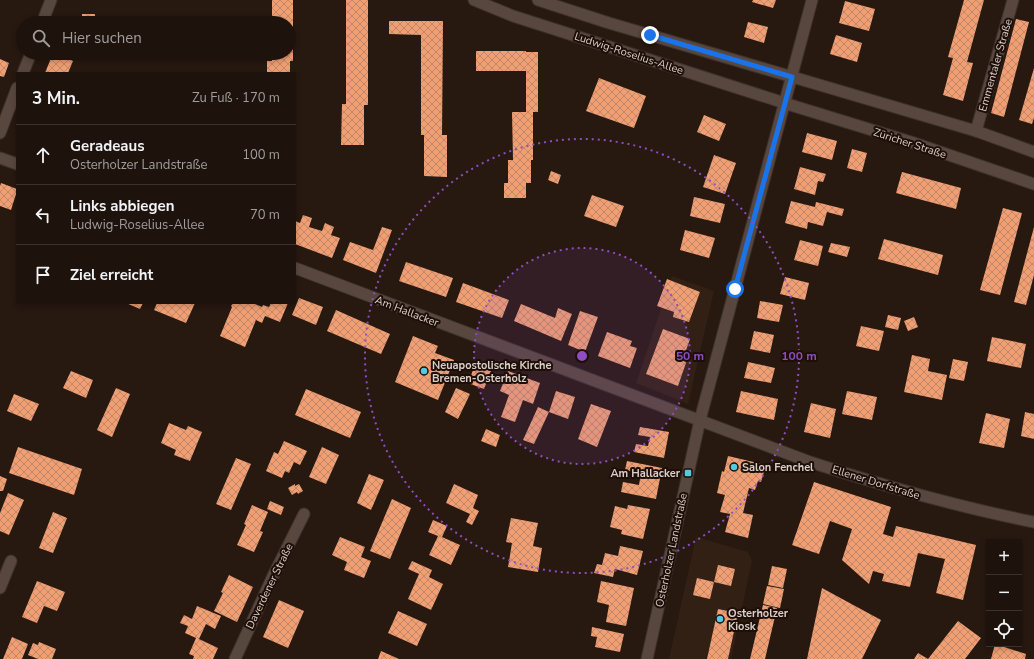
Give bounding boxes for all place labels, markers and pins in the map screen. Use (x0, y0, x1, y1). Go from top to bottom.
centre of rings (575, 349, 589, 363)
place label: Neuapostolische Kirche Bremen-Osterholz (432, 358, 552, 386)
marker: Neuapostolische Kirche Bremen-Osterholz (419, 366, 429, 376)
place label: Salon Fenchel (742, 460, 814, 475)
marker: Salon Fenchel (729, 462, 739, 472)
place label: Am Hallacker (610, 466, 681, 481)
marker: Am Hallacker (683, 468, 693, 478)
place label: Osterholzer Kiosk (728, 606, 789, 634)
marker: Osterholzer Kiosk (715, 614, 725, 624)

